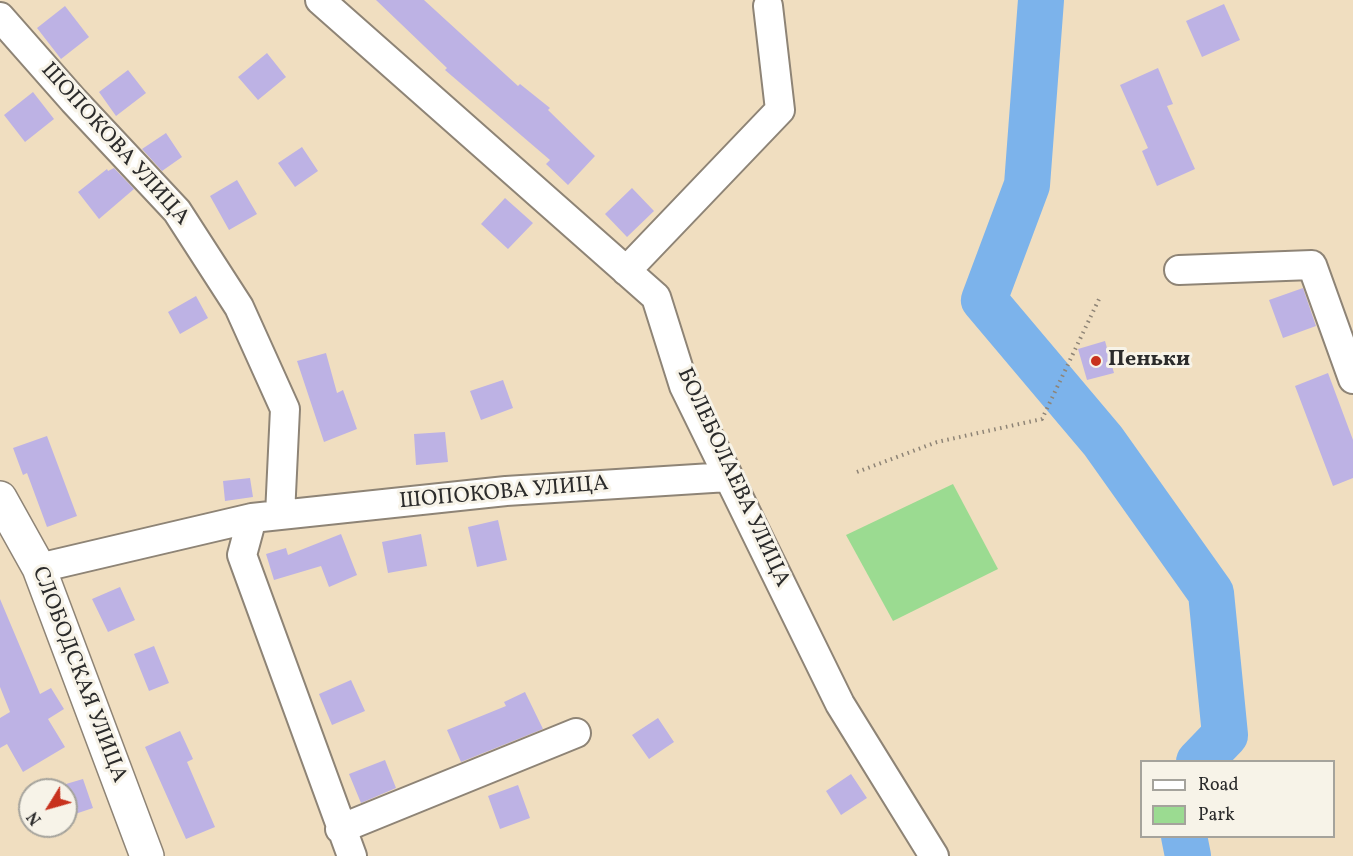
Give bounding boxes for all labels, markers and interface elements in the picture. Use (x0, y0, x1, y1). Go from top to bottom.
street label: ШОПОКОВА УЛИЦА (34, 58, 194, 232)
place label: Пеньки (1108, 348, 1190, 374)
marker: Пеньки (1089, 354, 1103, 368)
street label: БОЛЕБОЛАЕВА УЛИЦА (670, 364, 794, 592)
street label: ШОПОКОВА УЛИЦА (398, 472, 610, 516)
street label: СЛОБОДСКАЯ УЛИЦА (25, 563, 131, 787)
legend (1140, 760, 1335, 838)
text: Road (1198, 773, 1239, 798)
north arrow (18, 778, 78, 838)
text: Park (1198, 803, 1235, 828)
text: N (23, 806, 48, 829)

